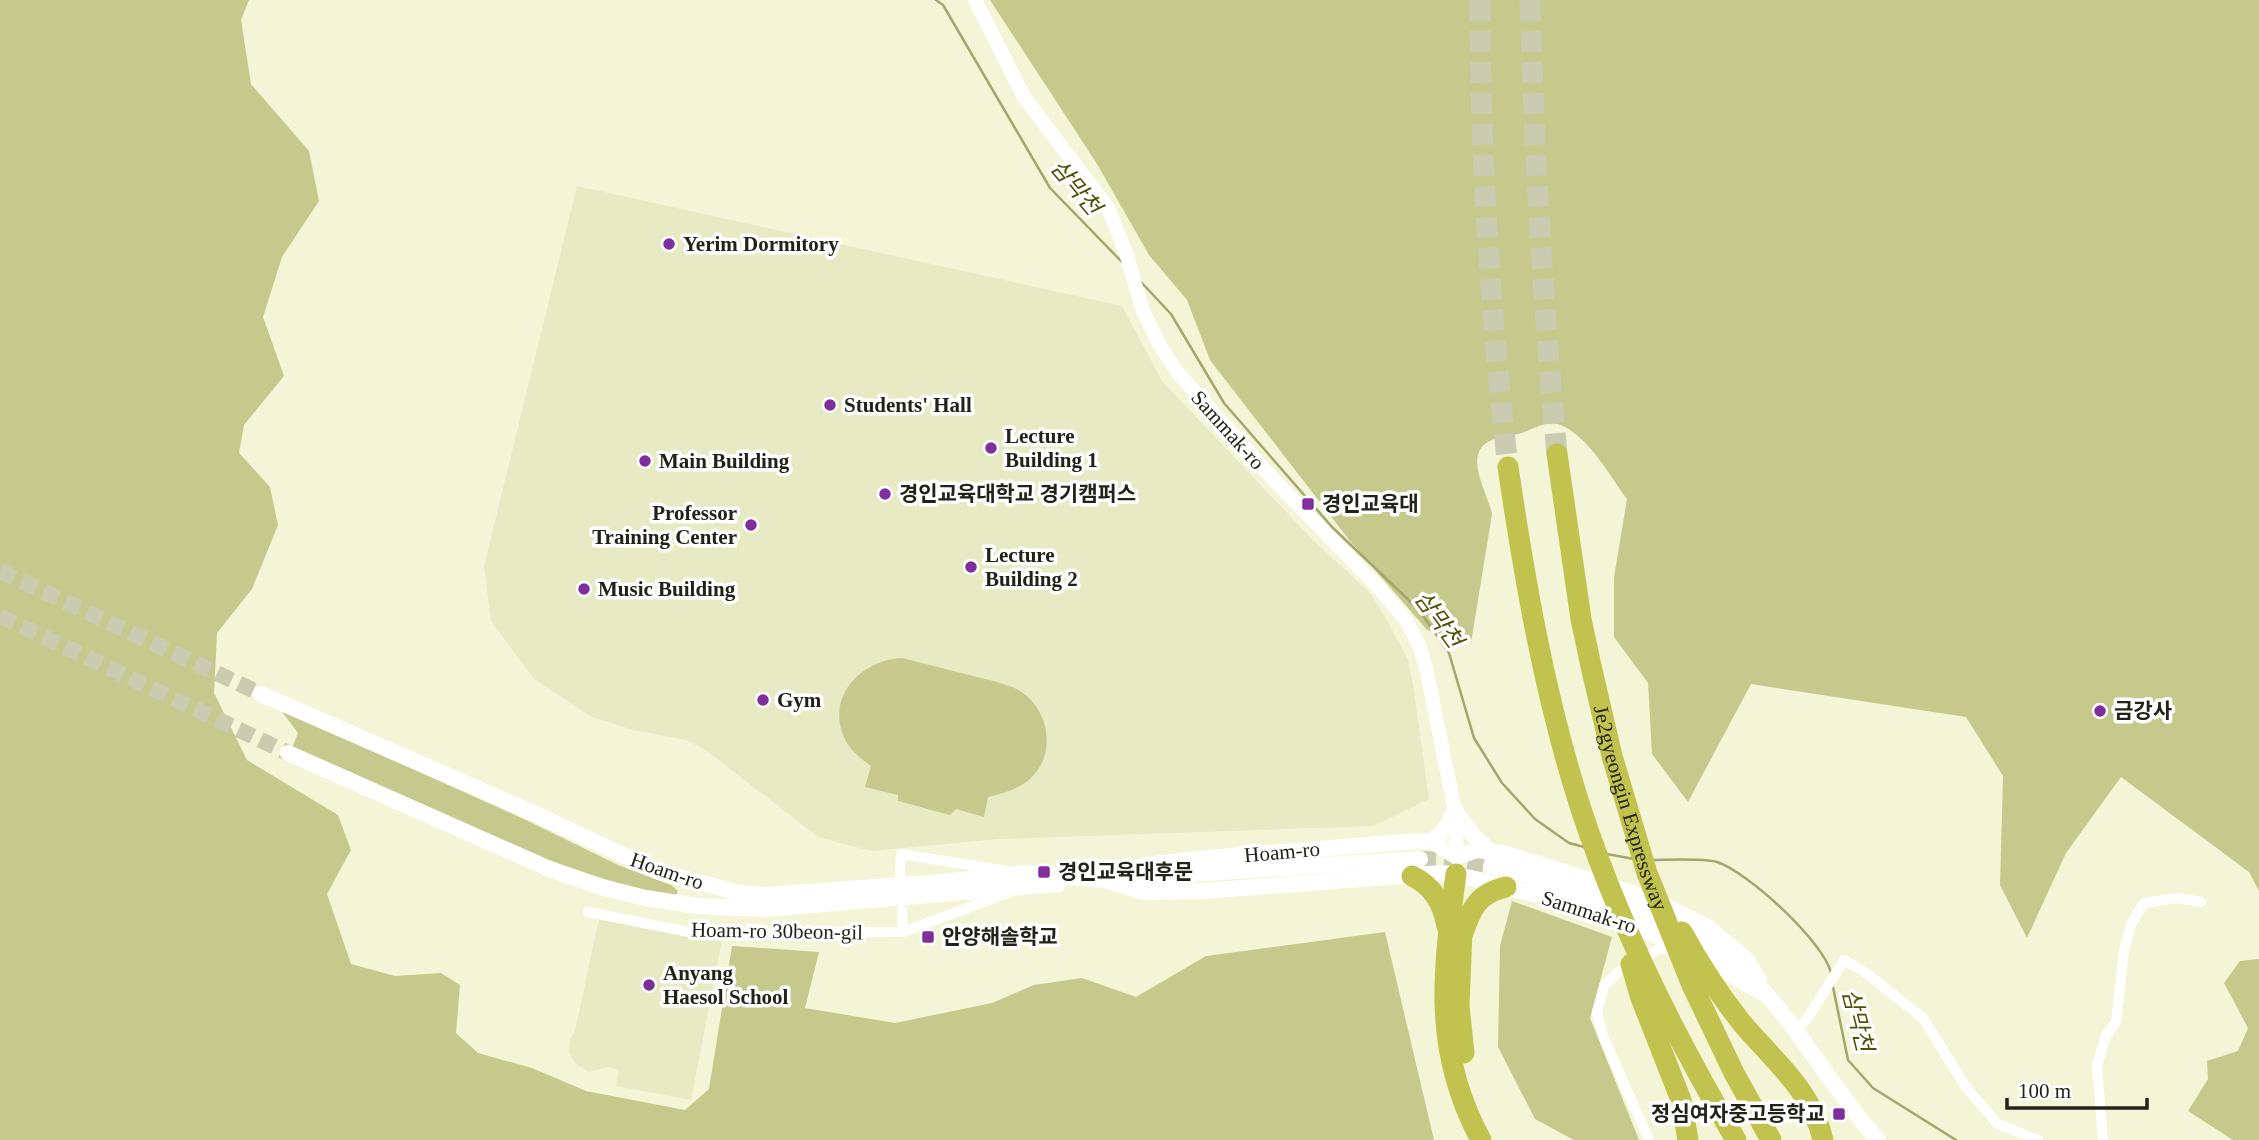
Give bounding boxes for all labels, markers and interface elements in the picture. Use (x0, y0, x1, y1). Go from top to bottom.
water label: 삼막천 (1046, 155, 1107, 222)
place label: Yerim Dormitory (683, 232, 839, 256)
marker: Yerim Dormitory (661, 236, 677, 252)
street label: Sammak-ro (1186, 386, 1270, 474)
place label: Students' Hall (844, 393, 972, 417)
marker: Students' Hall (822, 397, 838, 413)
place label: Lecture Building 1 (1005, 424, 1098, 472)
marker: Lecture Building 1 (983, 440, 999, 456)
place label: Main Building (659, 449, 790, 473)
marker: Main Building (637, 453, 653, 469)
place label: 경인교육대학교 경기캠퍼스 (899, 482, 1136, 506)
marker: 경인교육대학교 경기캠퍼스 (877, 486, 893, 502)
place label: 경인교육대 (1322, 492, 1419, 516)
marker: 경인교육대 (1300, 496, 1316, 512)
place label: Professor Training Center (592, 501, 737, 549)
marker: Professor Training Center (743, 517, 759, 533)
place label: Lecture Building 2 (985, 543, 1078, 591)
marker: Lecture Building 2 (963, 559, 979, 575)
place label: Music Building (598, 577, 736, 601)
marker: Music Building (576, 581, 592, 597)
water label: 삼막천 (1410, 586, 1469, 655)
place label: Gym (777, 688, 822, 712)
marker: Gym (755, 692, 771, 708)
place label: 금강사 (2114, 699, 2172, 723)
street label: Je2gyeongin Expressway (1589, 703, 1673, 914)
marker: 금강사 (2092, 703, 2108, 719)
street label: Hoam-ro (1243, 837, 1321, 867)
street label: Hoam-ro (627, 847, 707, 895)
place label: 경인교육대후문 (1058, 860, 1193, 884)
marker: 경인교육대후문 (1036, 864, 1052, 880)
street label: Sammak-ro (1539, 885, 1639, 939)
street label: Hoam-ro 30beon-gil (691, 918, 863, 945)
place label: 안양해솔학교 (942, 925, 1058, 949)
marker: 안양해솔학교 (920, 929, 936, 945)
place label: Anyang Haesol School (663, 961, 789, 1009)
marker: Anyang Haesol School (641, 977, 657, 993)
water label: 삼막천 (1838, 986, 1878, 1057)
scale bar (2007, 1066, 2147, 1110)
text: 100 m (2018, 1079, 2071, 1103)
place label: 정심여자중고등학교 (1651, 1102, 1825, 1126)
marker: 정심여자중고등학교 (1831, 1106, 1847, 1122)

